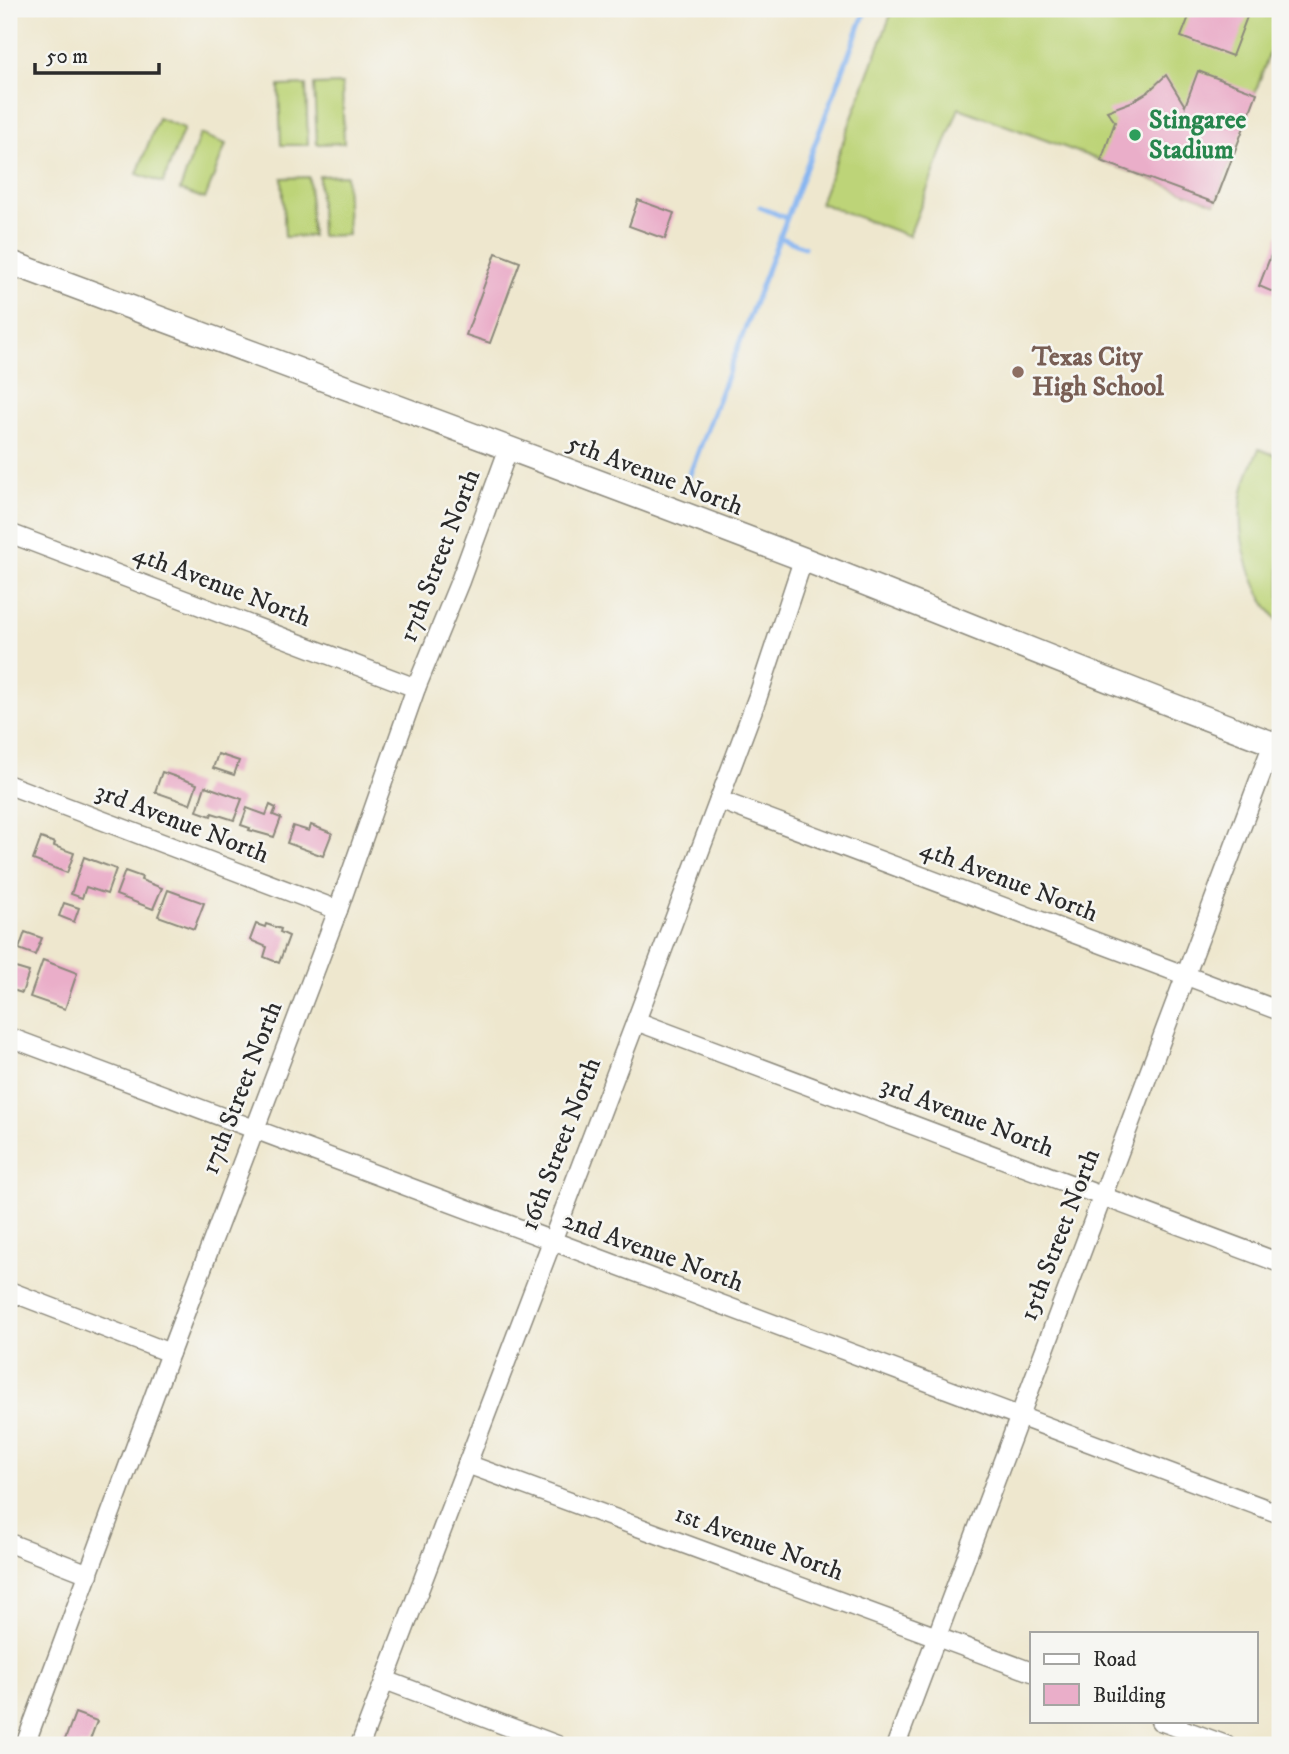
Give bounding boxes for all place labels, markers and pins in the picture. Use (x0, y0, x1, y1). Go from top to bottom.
place label: Stingaree Stadium (1149, 104, 1246, 167)
marker: Stingaree Stadium (1127, 127, 1143, 143)
place label: Texas City High School (1031, 341, 1165, 404)
marker: Texas City High School (1010, 364, 1026, 380)

